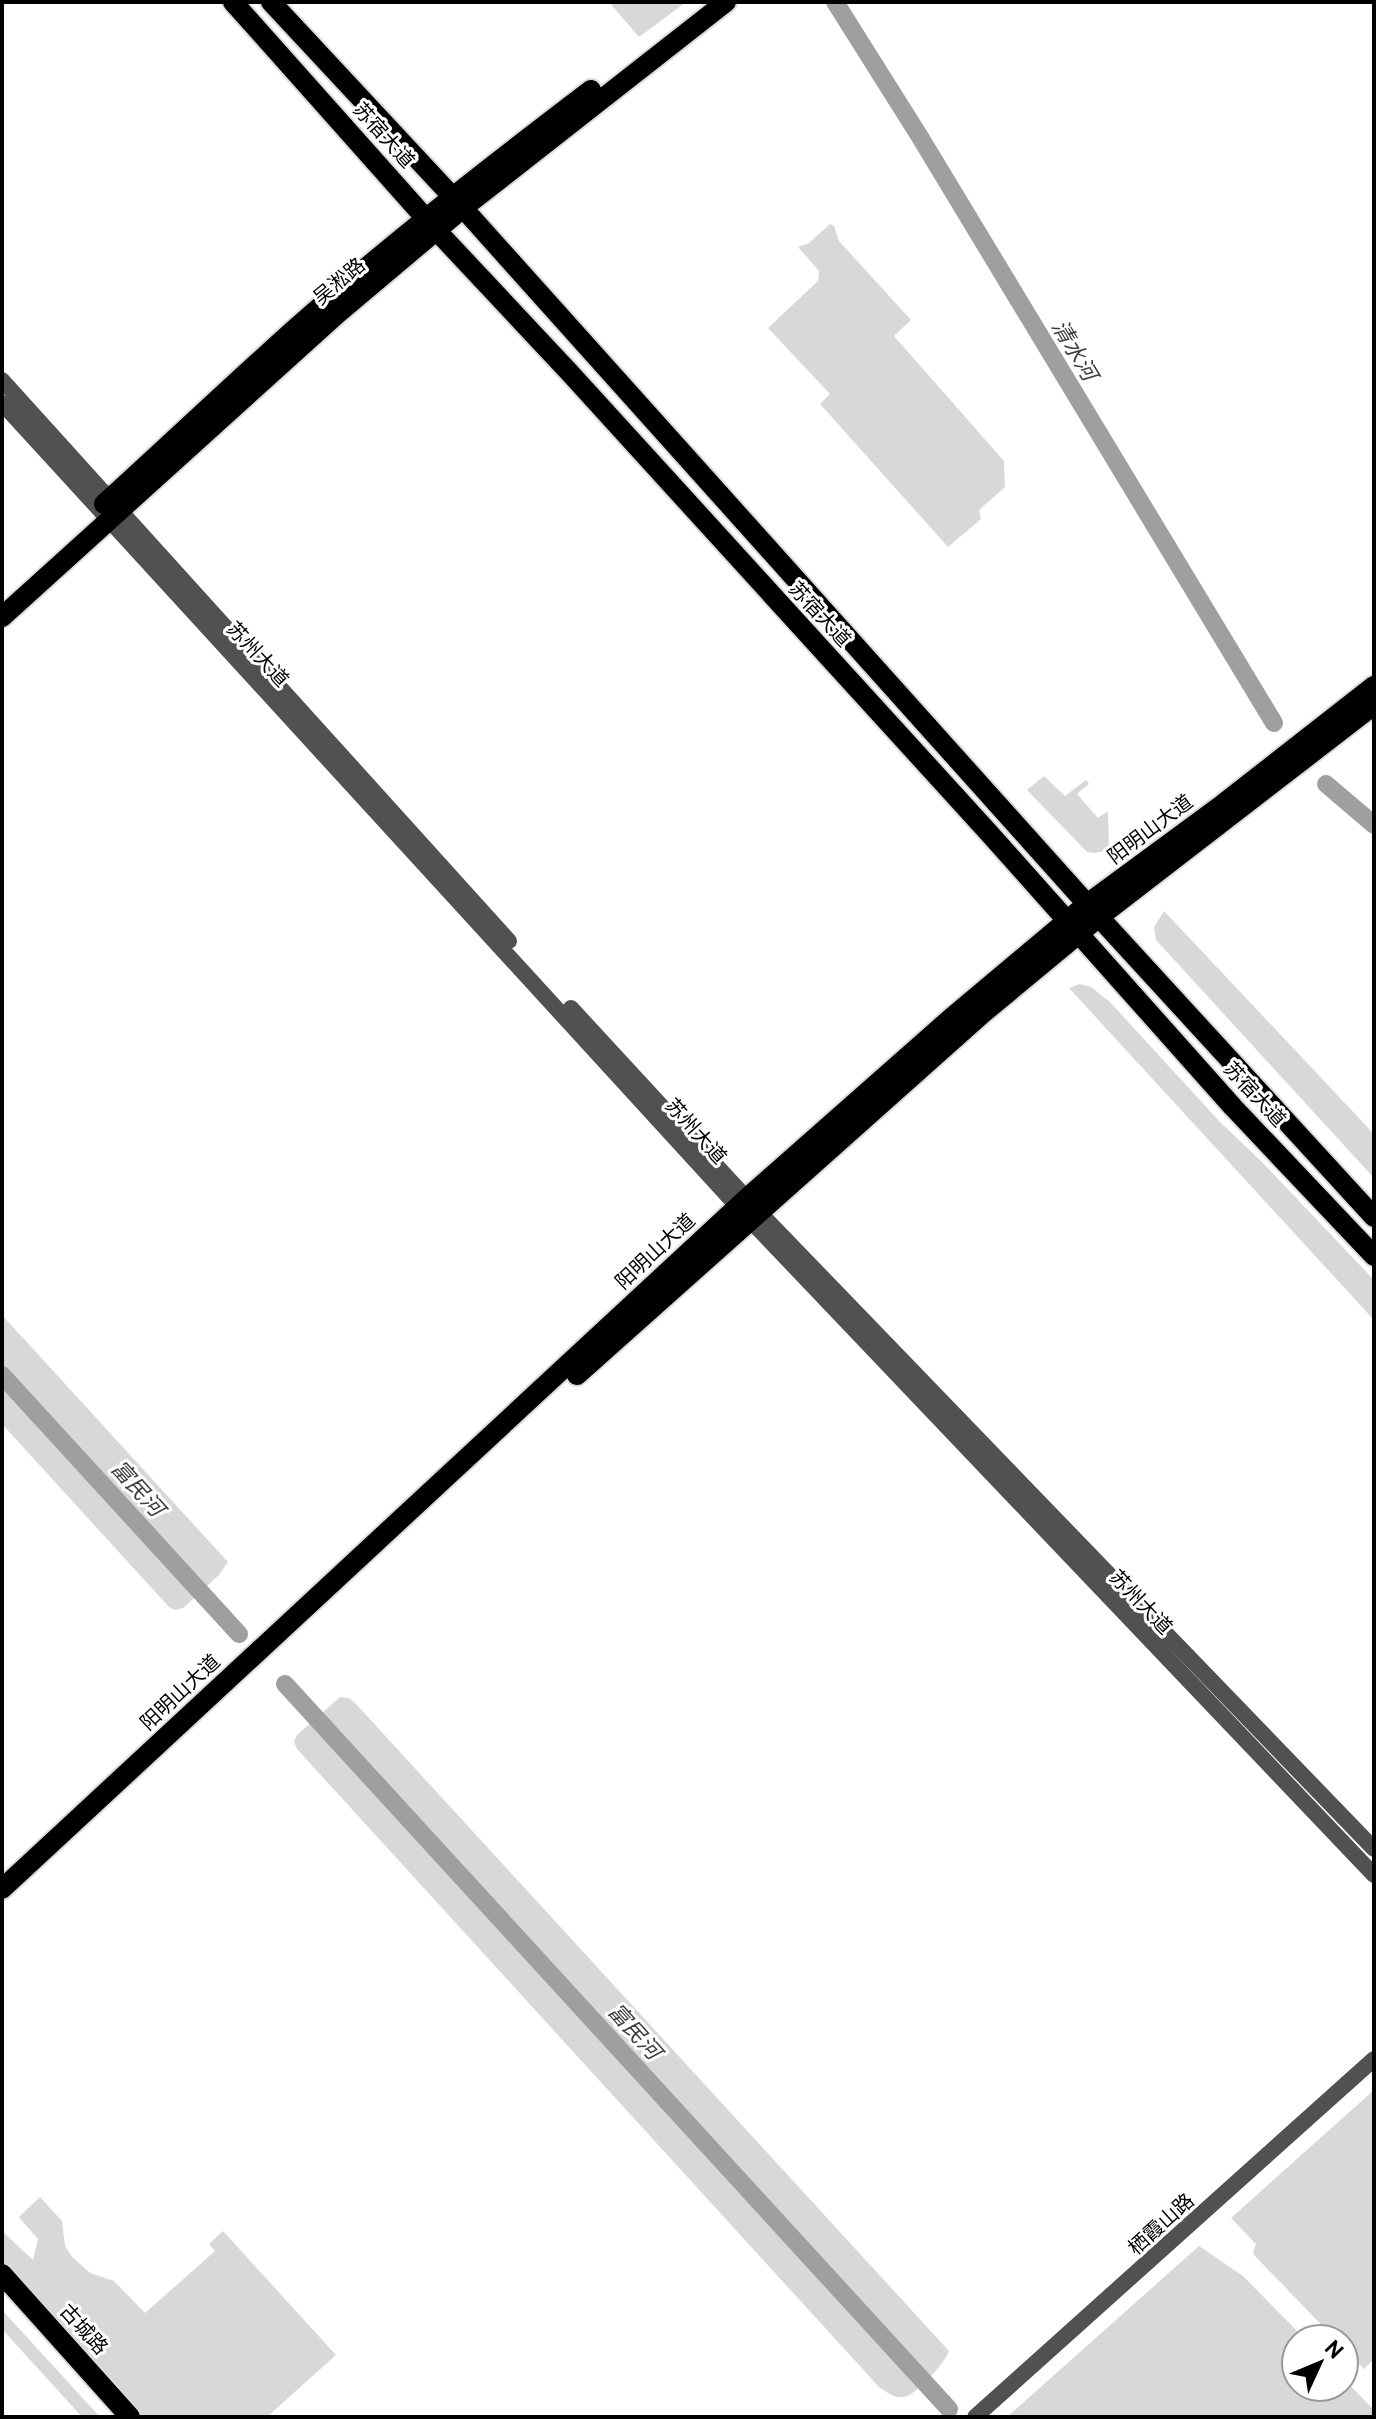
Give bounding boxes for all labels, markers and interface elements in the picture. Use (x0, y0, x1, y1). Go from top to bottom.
street label: 苏宿大道 (346, 98, 419, 175)
street label: 吴淞路 (309, 253, 372, 312)
water label: 清水河 (1044, 316, 1103, 390)
street label: 苏宿大道 (782, 577, 855, 653)
street label: 苏州大道 (220, 617, 293, 693)
street label: 阳明山大道 (1103, 790, 1199, 871)
street label: 苏宿大道 (1217, 1057, 1290, 1133)
street label: 苏州大道 (658, 1094, 731, 1171)
street label: 阳明山大道 (611, 1209, 702, 1296)
water label: 富民河 (104, 1456, 171, 1526)
street label: 苏州大道 (1102, 1566, 1177, 1641)
street label: 阳明山大道 (136, 1650, 227, 1737)
water label: 富民河 (601, 1999, 668, 2069)
street label: 栖霞山路 (1124, 2189, 1201, 2262)
street label: 古城路 (53, 2299, 112, 2361)
north arrow (1280, 2323, 1360, 2403)
text: N (1317, 2336, 1348, 2366)

